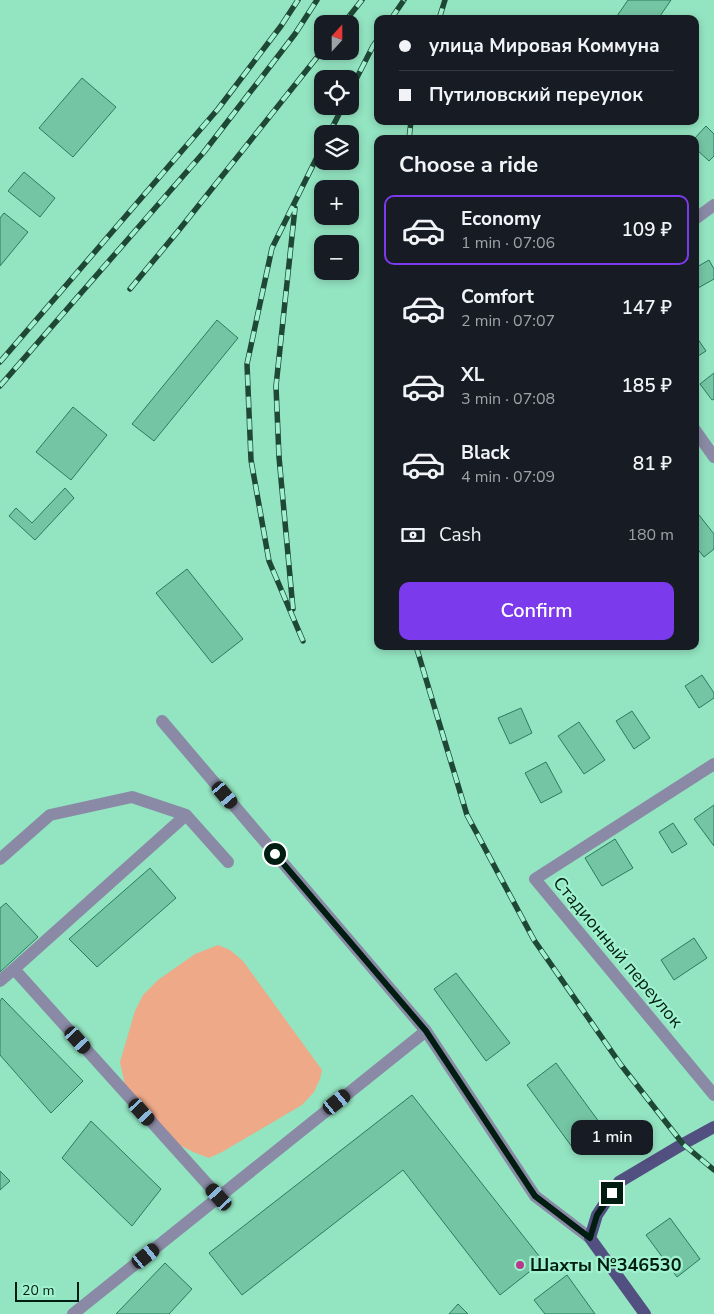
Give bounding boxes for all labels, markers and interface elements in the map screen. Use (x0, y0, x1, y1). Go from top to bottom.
north arrow (314, 15, 359, 60)
map controls (314, 15, 359, 280)
text: улица Мировая Коммуна (429, 33, 660, 59)
button: locate (314, 70, 359, 115)
text: Путиловский переулок (429, 82, 643, 108)
button: layers (314, 125, 359, 170)
text: Choose a ride (399, 150, 538, 180)
button: + (314, 180, 359, 225)
text: Economy (461, 206, 541, 232)
icon: car (401, 208, 446, 253)
text: 109 ₽ (621, 217, 672, 243)
text: 1 min · 07:06 (461, 232, 555, 254)
button: − (314, 235, 359, 280)
text: Comfort (461, 284, 534, 310)
icon: car (401, 286, 446, 331)
text: 147 ₽ (621, 295, 672, 321)
text: 2 min · 07:07 (461, 310, 555, 332)
text: XL (461, 362, 484, 388)
icon: car (401, 364, 446, 409)
text: 185 ₽ (621, 373, 672, 399)
text: 3 min · 07:08 (461, 388, 555, 410)
text: Black (461, 440, 510, 466)
icon: car (401, 442, 446, 487)
text: 81 ₽ (633, 451, 672, 477)
text: 4 min · 07:09 (461, 466, 555, 488)
icon: cash (399, 521, 427, 549)
text: Cash (439, 522, 481, 548)
text: 180 m (627, 524, 674, 546)
button: Confirm (399, 582, 674, 640)
car (209, 779, 240, 811)
route start (264, 843, 286, 865)
street label: Стадионный переулок (548, 871, 689, 1033)
car (62, 1024, 93, 1056)
car (320, 1087, 353, 1117)
car (126, 1096, 157, 1128)
callout: 1 min (571, 1120, 653, 1156)
text: 1 min (592, 1126, 632, 1148)
car (203, 1181, 234, 1213)
route end (601, 1182, 623, 1204)
car (129, 1241, 162, 1271)
place label: Шахты №346530 (530, 1253, 682, 1277)
marker: Шахты №346530 (514, 1259, 526, 1271)
scale bar (15, 1279, 79, 1302)
text: 20 m (22, 1281, 54, 1300)

